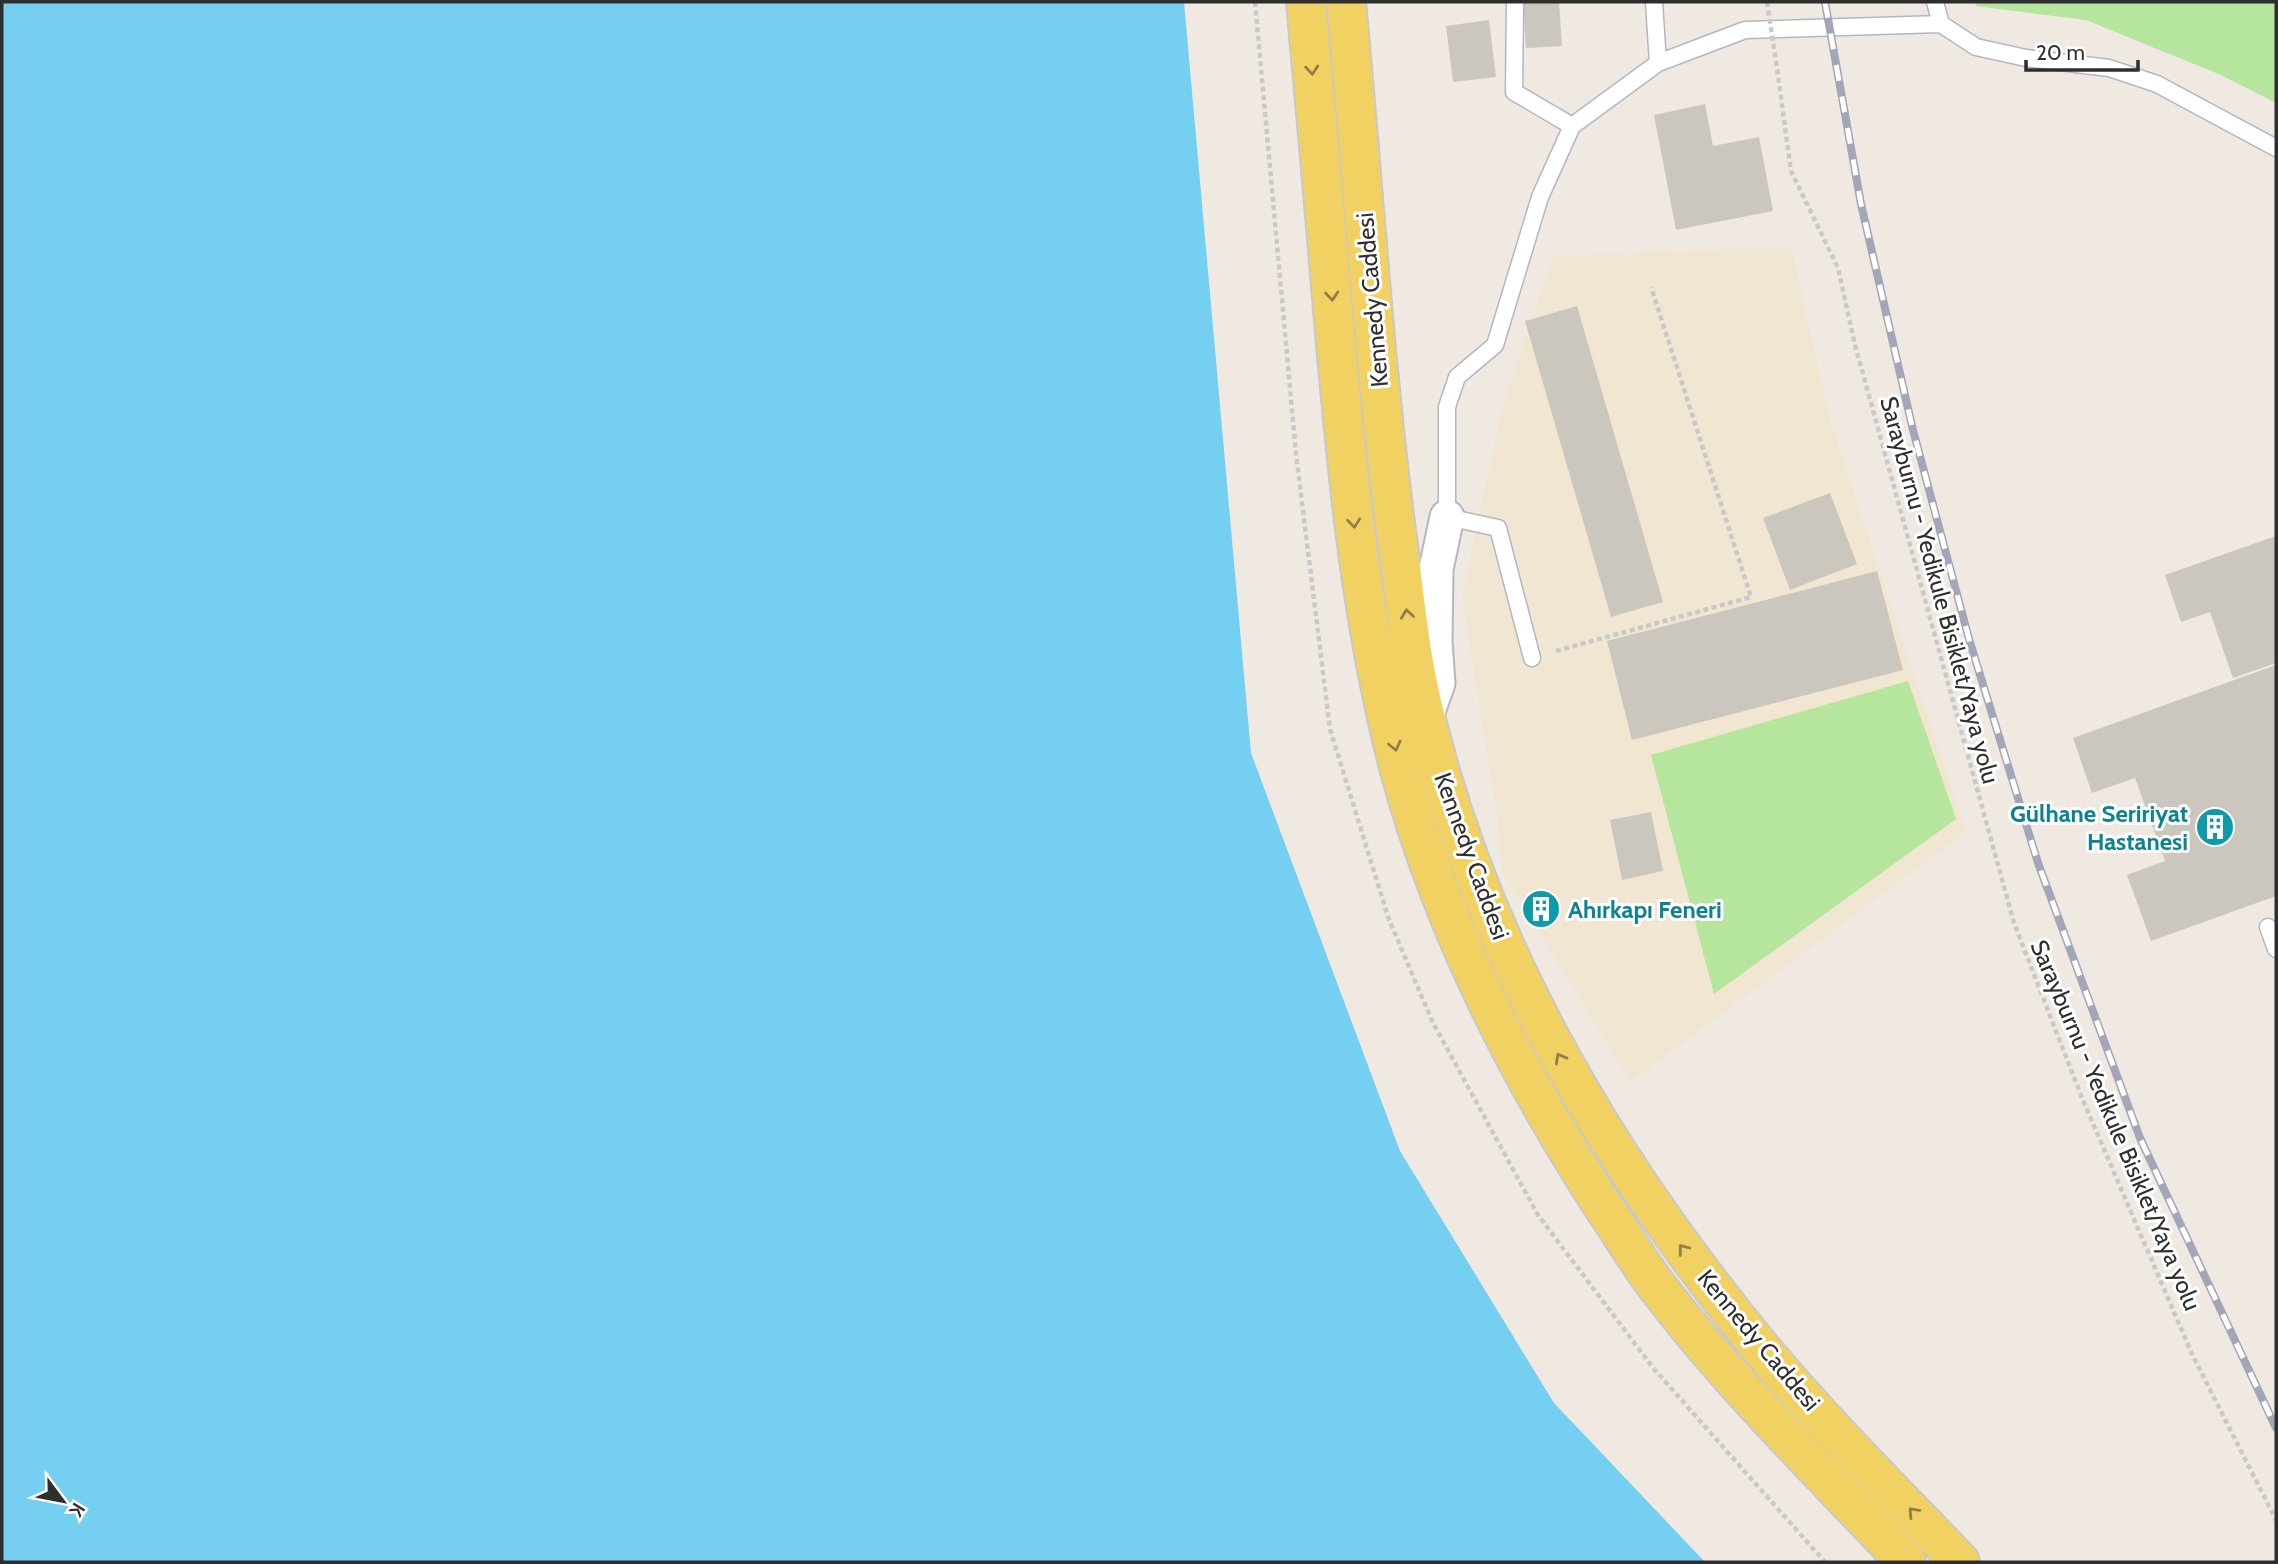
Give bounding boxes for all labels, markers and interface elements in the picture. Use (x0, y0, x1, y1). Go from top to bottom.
scale bar (2026, 28, 2138, 72)
text: 20 m (2036, 40, 2085, 65)
one-way arrow (1305, 64, 1320, 76)
street label: Kennedy Caddesi (1350, 211, 1394, 389)
one-way arrow (1324, 291, 1339, 302)
street label: Sarayburnu - Yedikule Bisiklet/Yaya yolu (1874, 393, 2006, 787)
one-way arrow (1347, 517, 1362, 529)
one-way arrow (1400, 608, 1415, 620)
one-way arrow (1386, 740, 1401, 752)
street label: Kennedy Caddesi (1428, 769, 1516, 943)
place label: Gülhane Seririyat Hastanesi (2010, 799, 2188, 856)
building icon: Gülhane Seririyat Hastanesi (2194, 806, 2236, 848)
building icon: Ahırkapı Feneri (1520, 888, 1562, 930)
place label: Ahırkapı Feneri (1568, 895, 1722, 924)
street label: Sarayburnu - Yedikule Bisiklet/Yaya yolu (2025, 935, 2207, 1315)
one-way arrow (1555, 1053, 1568, 1065)
one-way arrow (1678, 1244, 1691, 1257)
street label: Kennedy Caddesi (1692, 1264, 1826, 1416)
north arrow (28, 1466, 98, 1536)
text: K (64, 1499, 90, 1521)
one-way arrow (1908, 1508, 1921, 1521)

